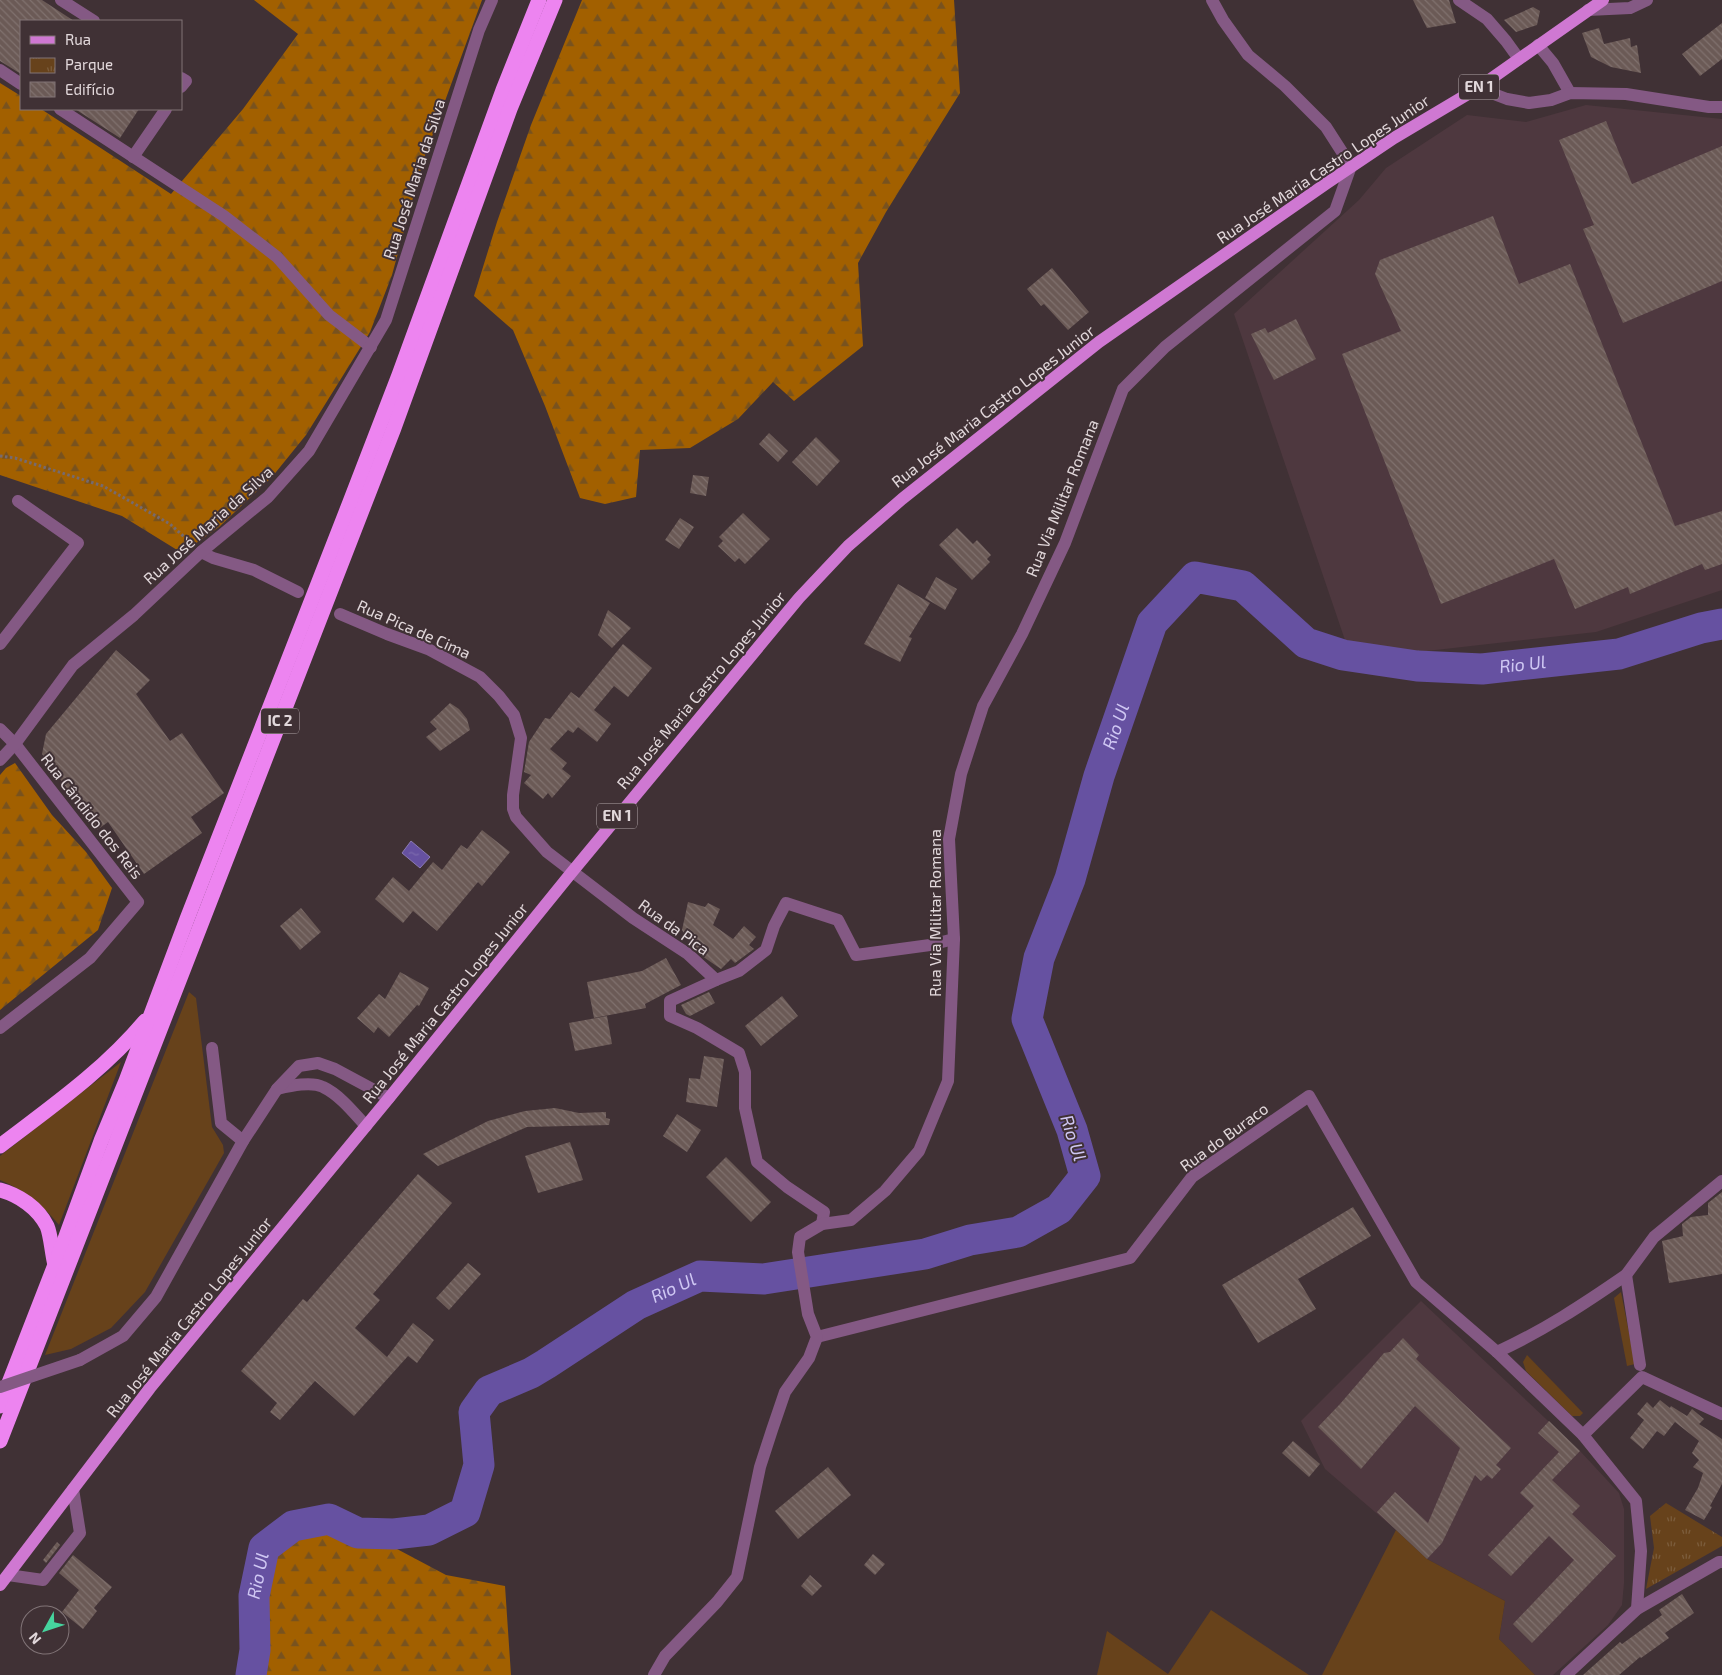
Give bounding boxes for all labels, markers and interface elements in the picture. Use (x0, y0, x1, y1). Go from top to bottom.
legend (20, 20, 182, 110)
text: Rua (65, 30, 91, 48)
text: Parque (65, 55, 113, 73)
road number: EN 1 (1459, 74, 1499, 100)
text: Edifício (65, 80, 115, 98)
street label: Rua José Maria Castro Lopes Junior (1213, 90, 1433, 247)
street label: Rua José Maria da Silva (379, 96, 448, 261)
street label: Rua José Maria Castro Lopes Junior (887, 320, 1098, 491)
street label: Rua Via Militar Romana (1021, 416, 1102, 579)
street label: Rua José Maria da Silva (139, 462, 276, 588)
street label: Rua José Maria Castro Lopes Junior (612, 587, 789, 792)
street label: Rua Pica de Cima (355, 595, 474, 662)
water label: Rio Ul (1498, 650, 1547, 677)
water label: Rio Ul (1097, 700, 1133, 752)
road number: IC 2 (261, 708, 299, 734)
street label: Rua Cândido dos Reis (38, 749, 147, 882)
road number: EN 1 (597, 804, 637, 828)
street label: Rua Via Militar Romana (925, 829, 944, 997)
street label: Rua da Pica (635, 895, 713, 959)
street label: Rua José Maria Castro Lopes Junior (358, 898, 532, 1107)
street label: Rua do Buraco (1176, 1098, 1271, 1175)
water label: Rio Ul (1056, 1112, 1092, 1163)
street label: Rua José Maria Castro Lopes Junior (102, 1212, 276, 1421)
water label: Rio Ul (647, 1267, 699, 1307)
water label: Rio Ul (242, 1550, 273, 1601)
north arrow (20, 1605, 70, 1655)
text: N (25, 1629, 44, 1648)

